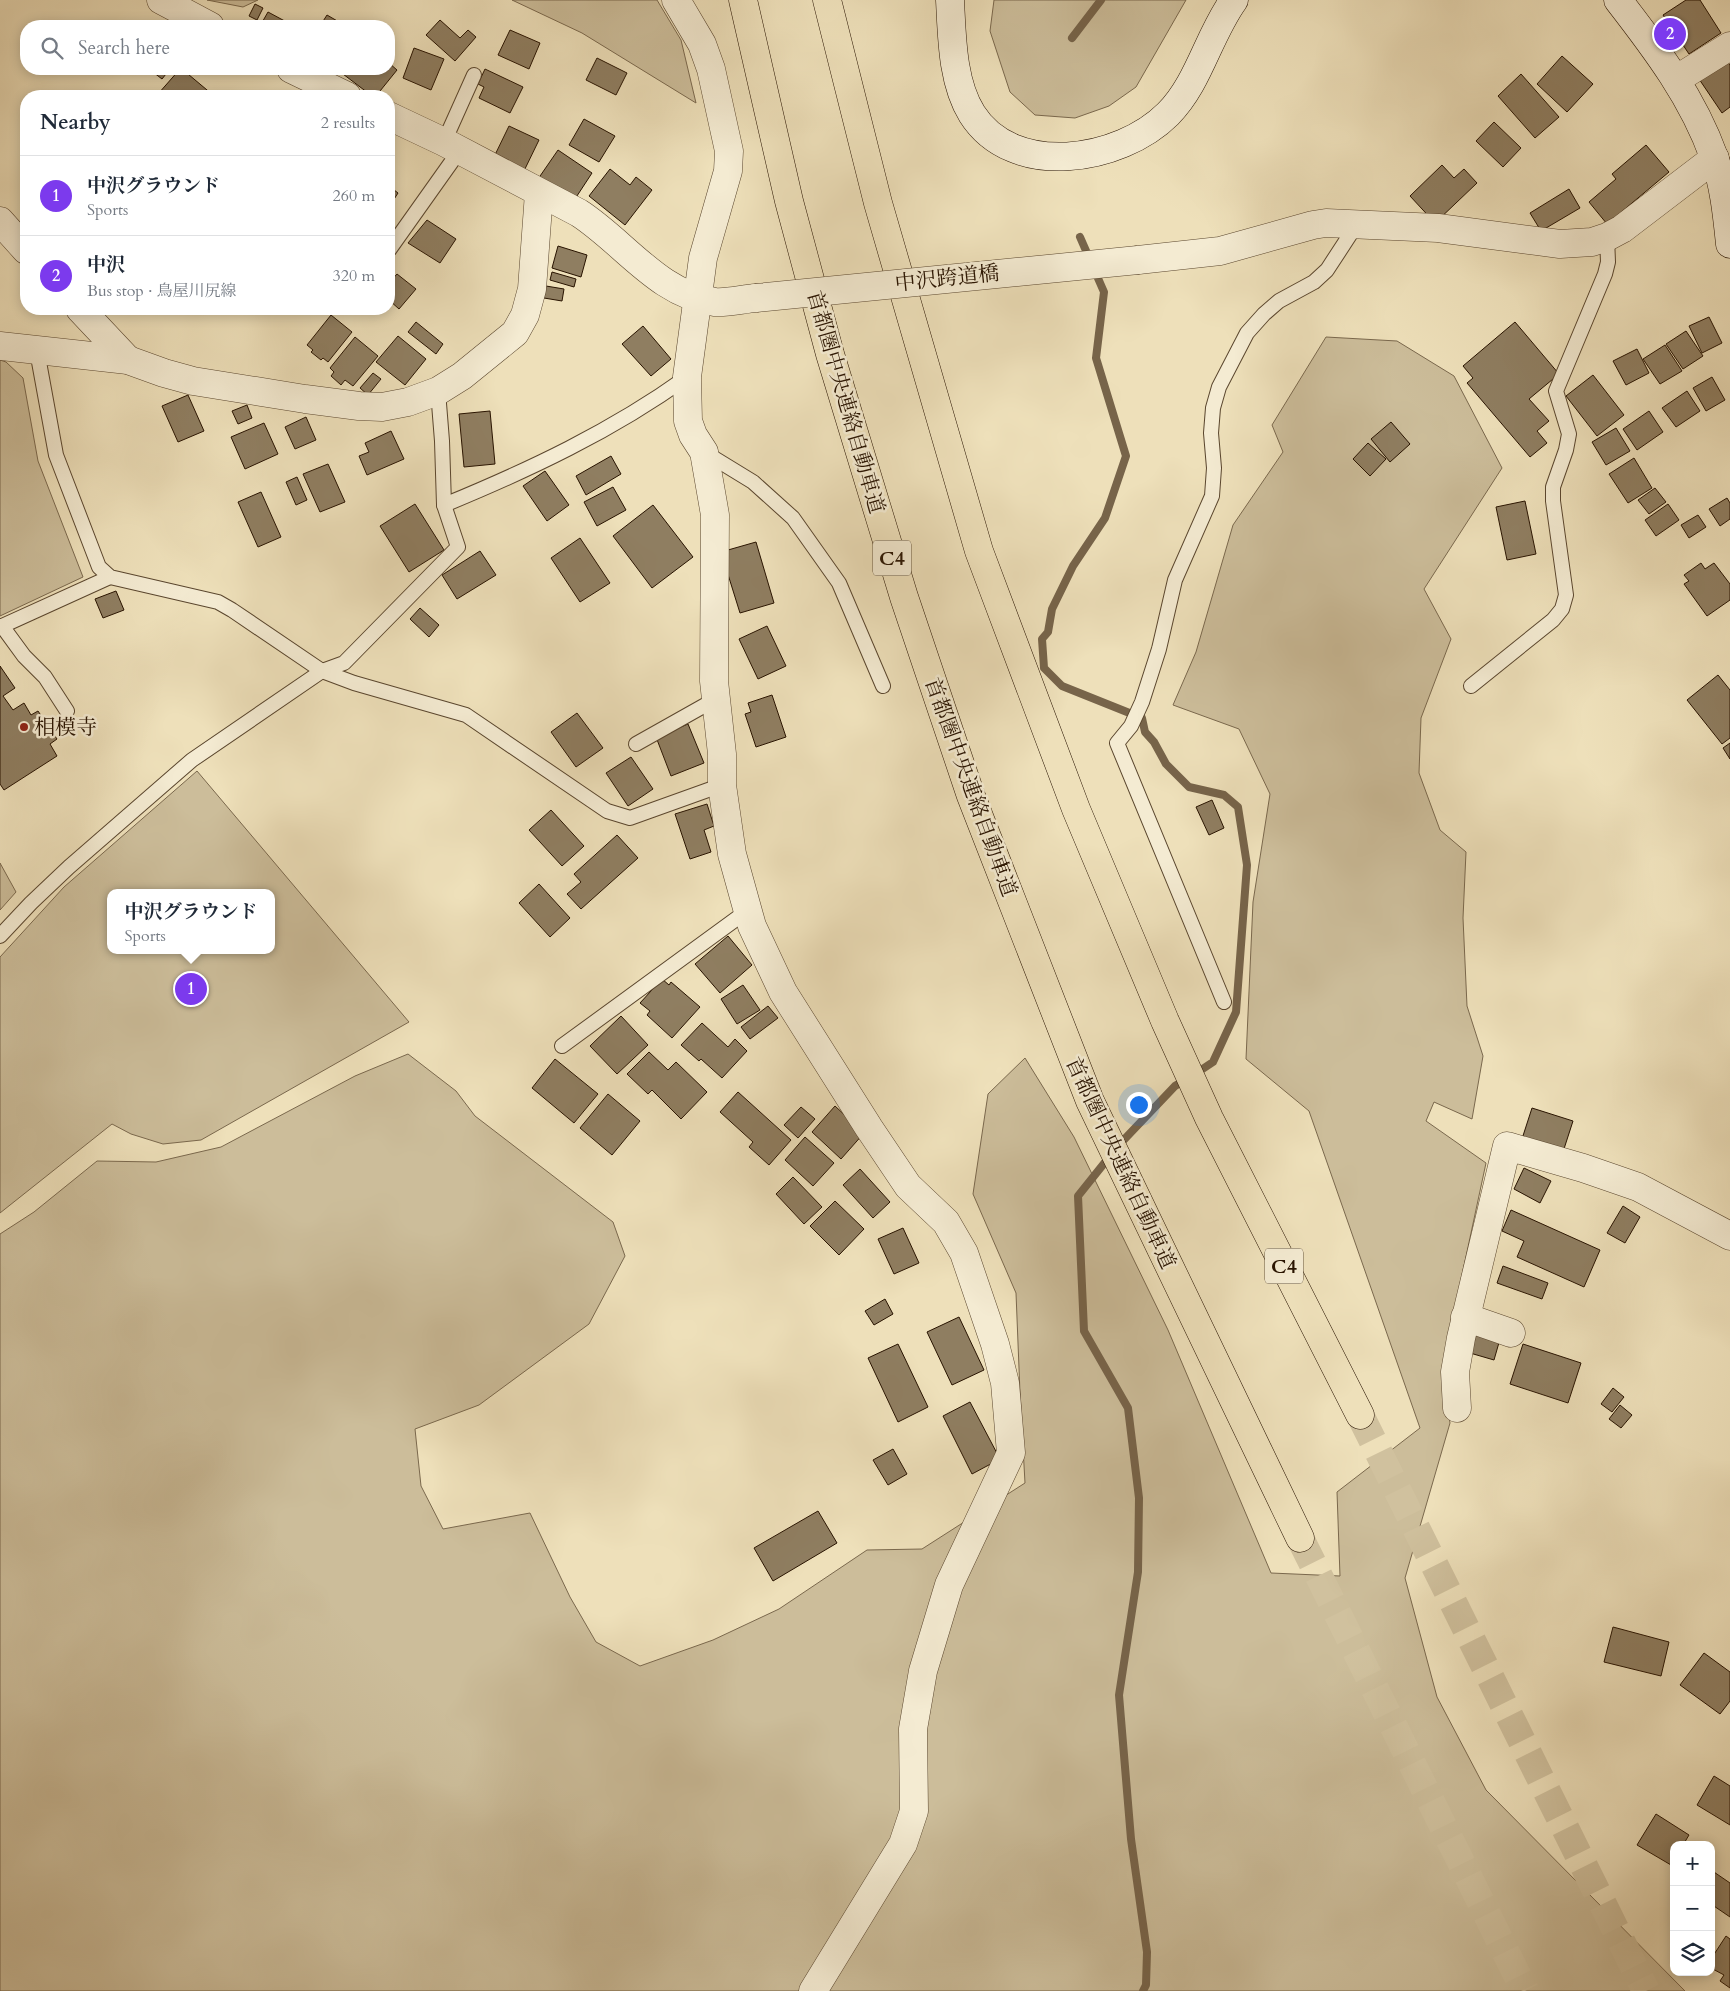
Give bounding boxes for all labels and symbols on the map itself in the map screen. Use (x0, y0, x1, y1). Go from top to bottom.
pin: 2 (1654, 15, 1686, 53)
street label: 中沢跨道橋 (893, 259, 1001, 298)
street label: 首都圏中央連絡自動車道 (800, 287, 891, 517)
road number: C4 (873, 540, 911, 576)
street label: 首都圏中央連絡自動車道 (917, 674, 1024, 901)
place label: 相模寺 (34, 713, 97, 742)
marker: 相模寺 (18, 721, 30, 733)
pin: 1 (175, 970, 207, 1008)
street label: 首都圏中央連絡自動車道 (1059, 1052, 1183, 1274)
your location (1126, 1092, 1152, 1118)
road number: C4 (1265, 1248, 1303, 1284)

